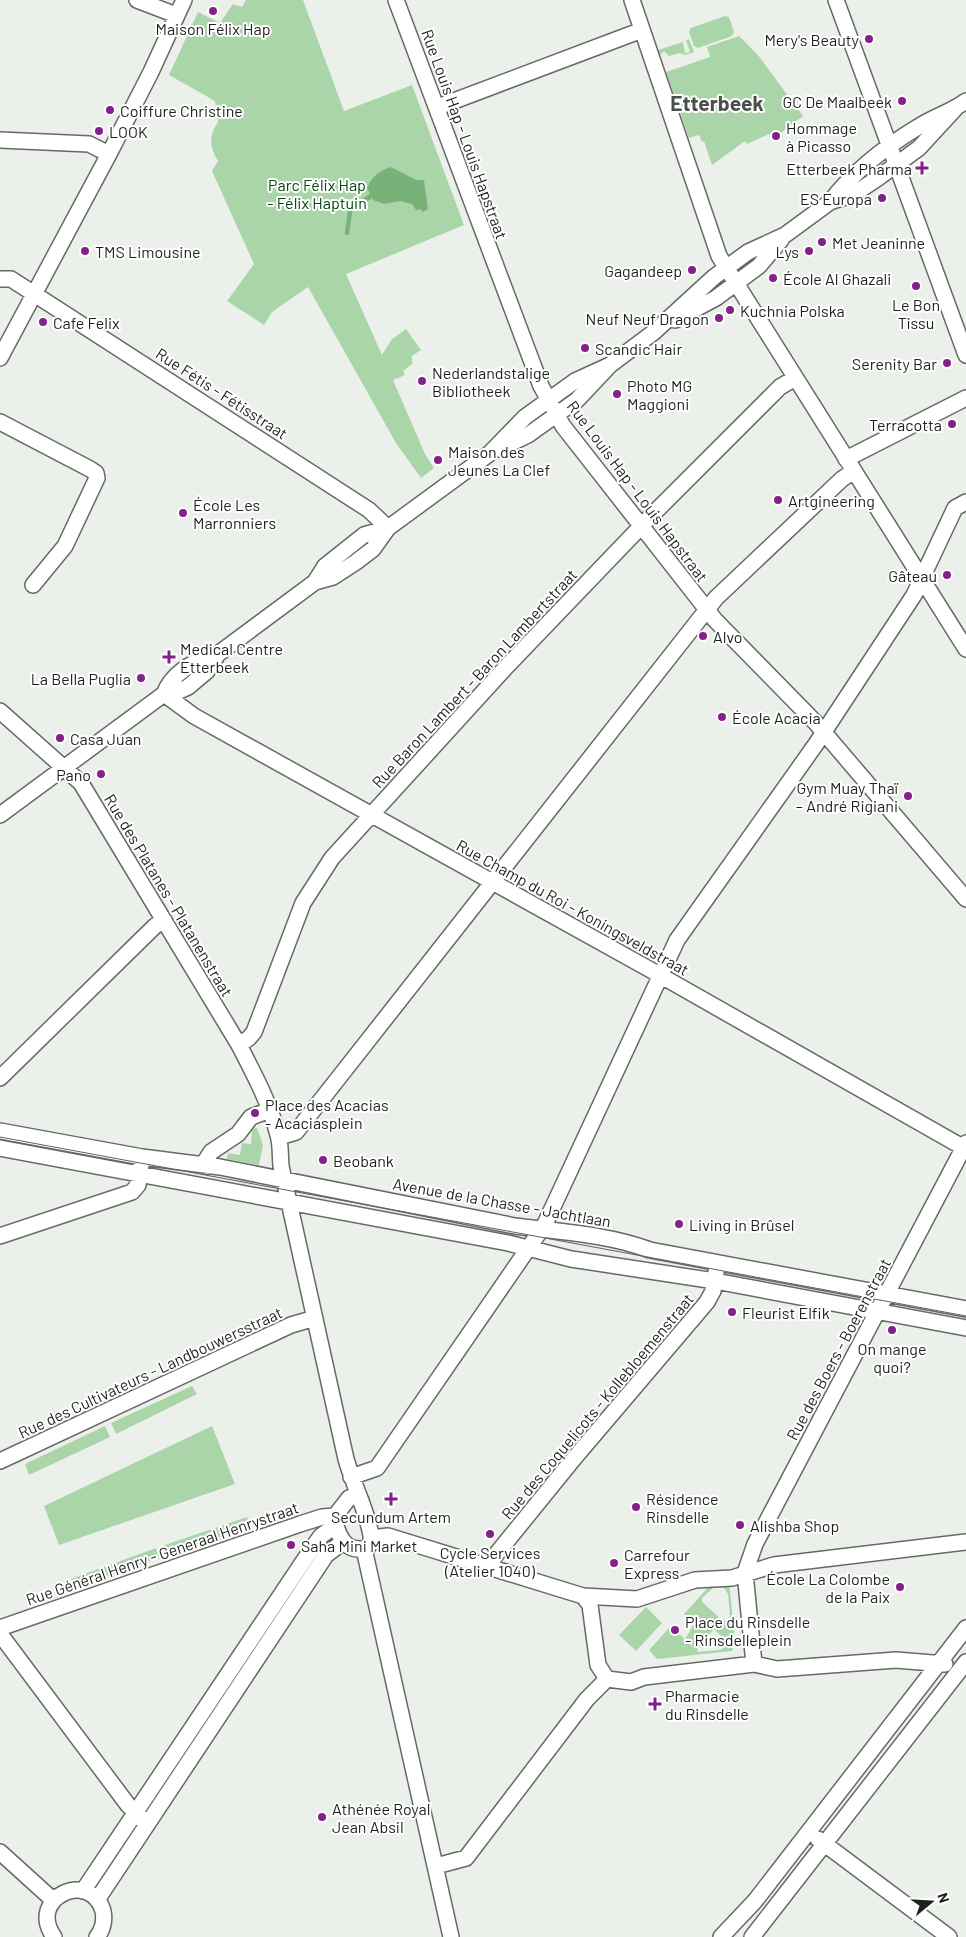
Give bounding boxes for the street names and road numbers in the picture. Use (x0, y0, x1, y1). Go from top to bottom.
street label: Rue Louis Hap - Louis Hapstraat (418, 27, 512, 241)
street label: Rue Fétis - Fétisstraat (153, 343, 291, 443)
street label: Rue Louis Hap - Louis Hapstraat (564, 397, 712, 585)
street label: Rue Baron Lambert - Baron Lambertstraat (367, 565, 581, 791)
street label: Rue des Platanes - Platanenstraat (101, 790, 237, 1000)
street label: Rue Champ du Roi - Koningsveldstraat (454, 835, 692, 979)
street label: Avenue de la Chasse - Jachtlaan (391, 1173, 613, 1231)
street label: Rue des Boers - Boerenstraat (782, 1255, 894, 1443)
street label: Rue des Coquelicots - Kollebloemenstraat (497, 1289, 697, 1523)
street label: Rue des Cultivateurs - Landbouwersstraat (15, 1302, 285, 1442)
street label: Rue Général Henry - Generaal Henrystraat (23, 1497, 301, 1609)

